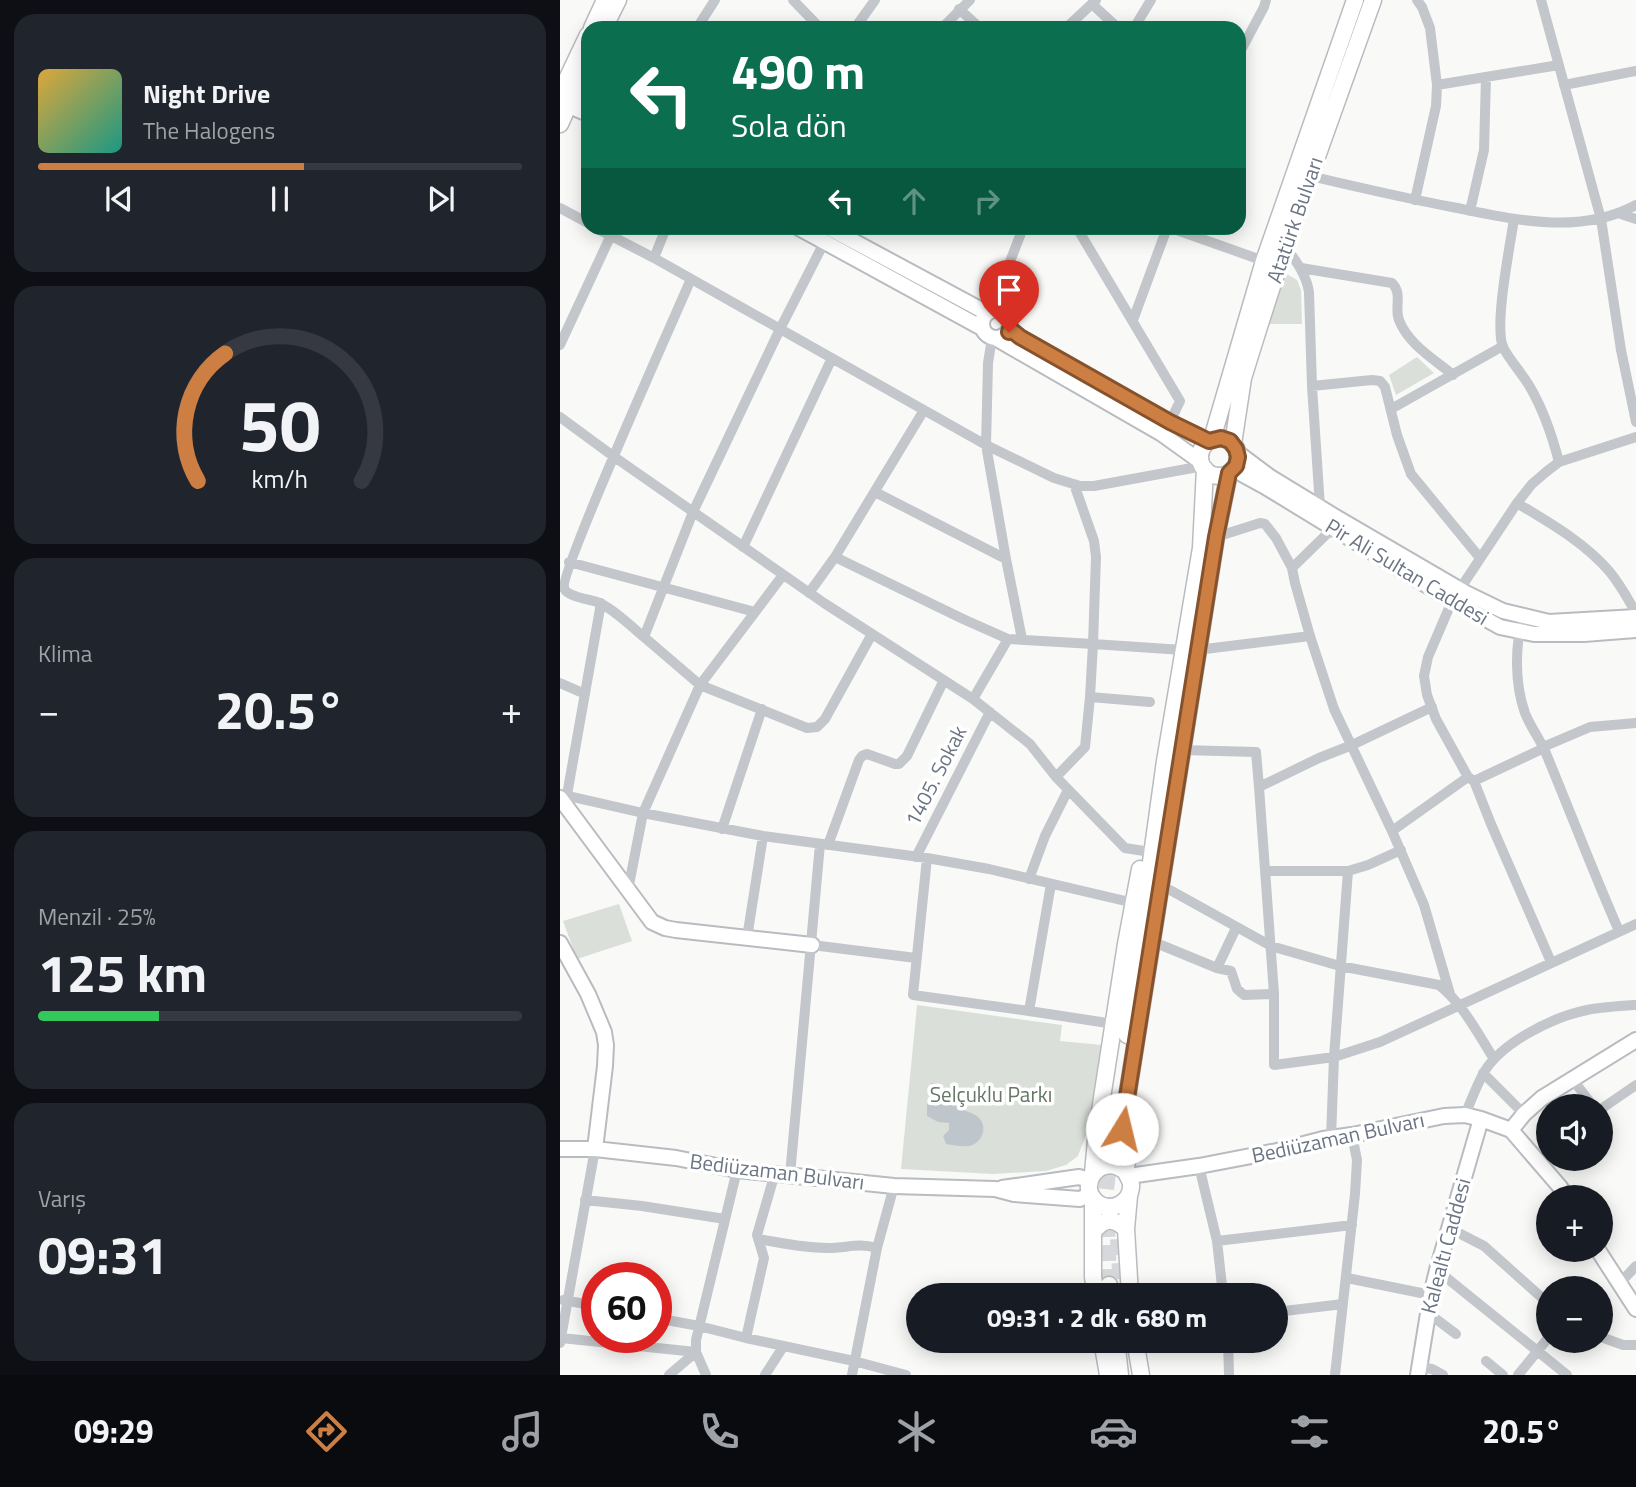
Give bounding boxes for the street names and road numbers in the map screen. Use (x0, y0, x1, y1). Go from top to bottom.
street label: Atatürk Bulvarı (1257, 152, 1331, 287)
street label: Pir Ali Sultan Caddesi (1320, 510, 1495, 633)
street label: 1405. Sokak (896, 720, 974, 831)
street label: Bediüzaman Bulvarı (1249, 1103, 1427, 1171)
street label: Bediüzaman Bulvarı (688, 1144, 866, 1198)
street label: Kalealtı Caddesi (1412, 1174, 1478, 1317)

